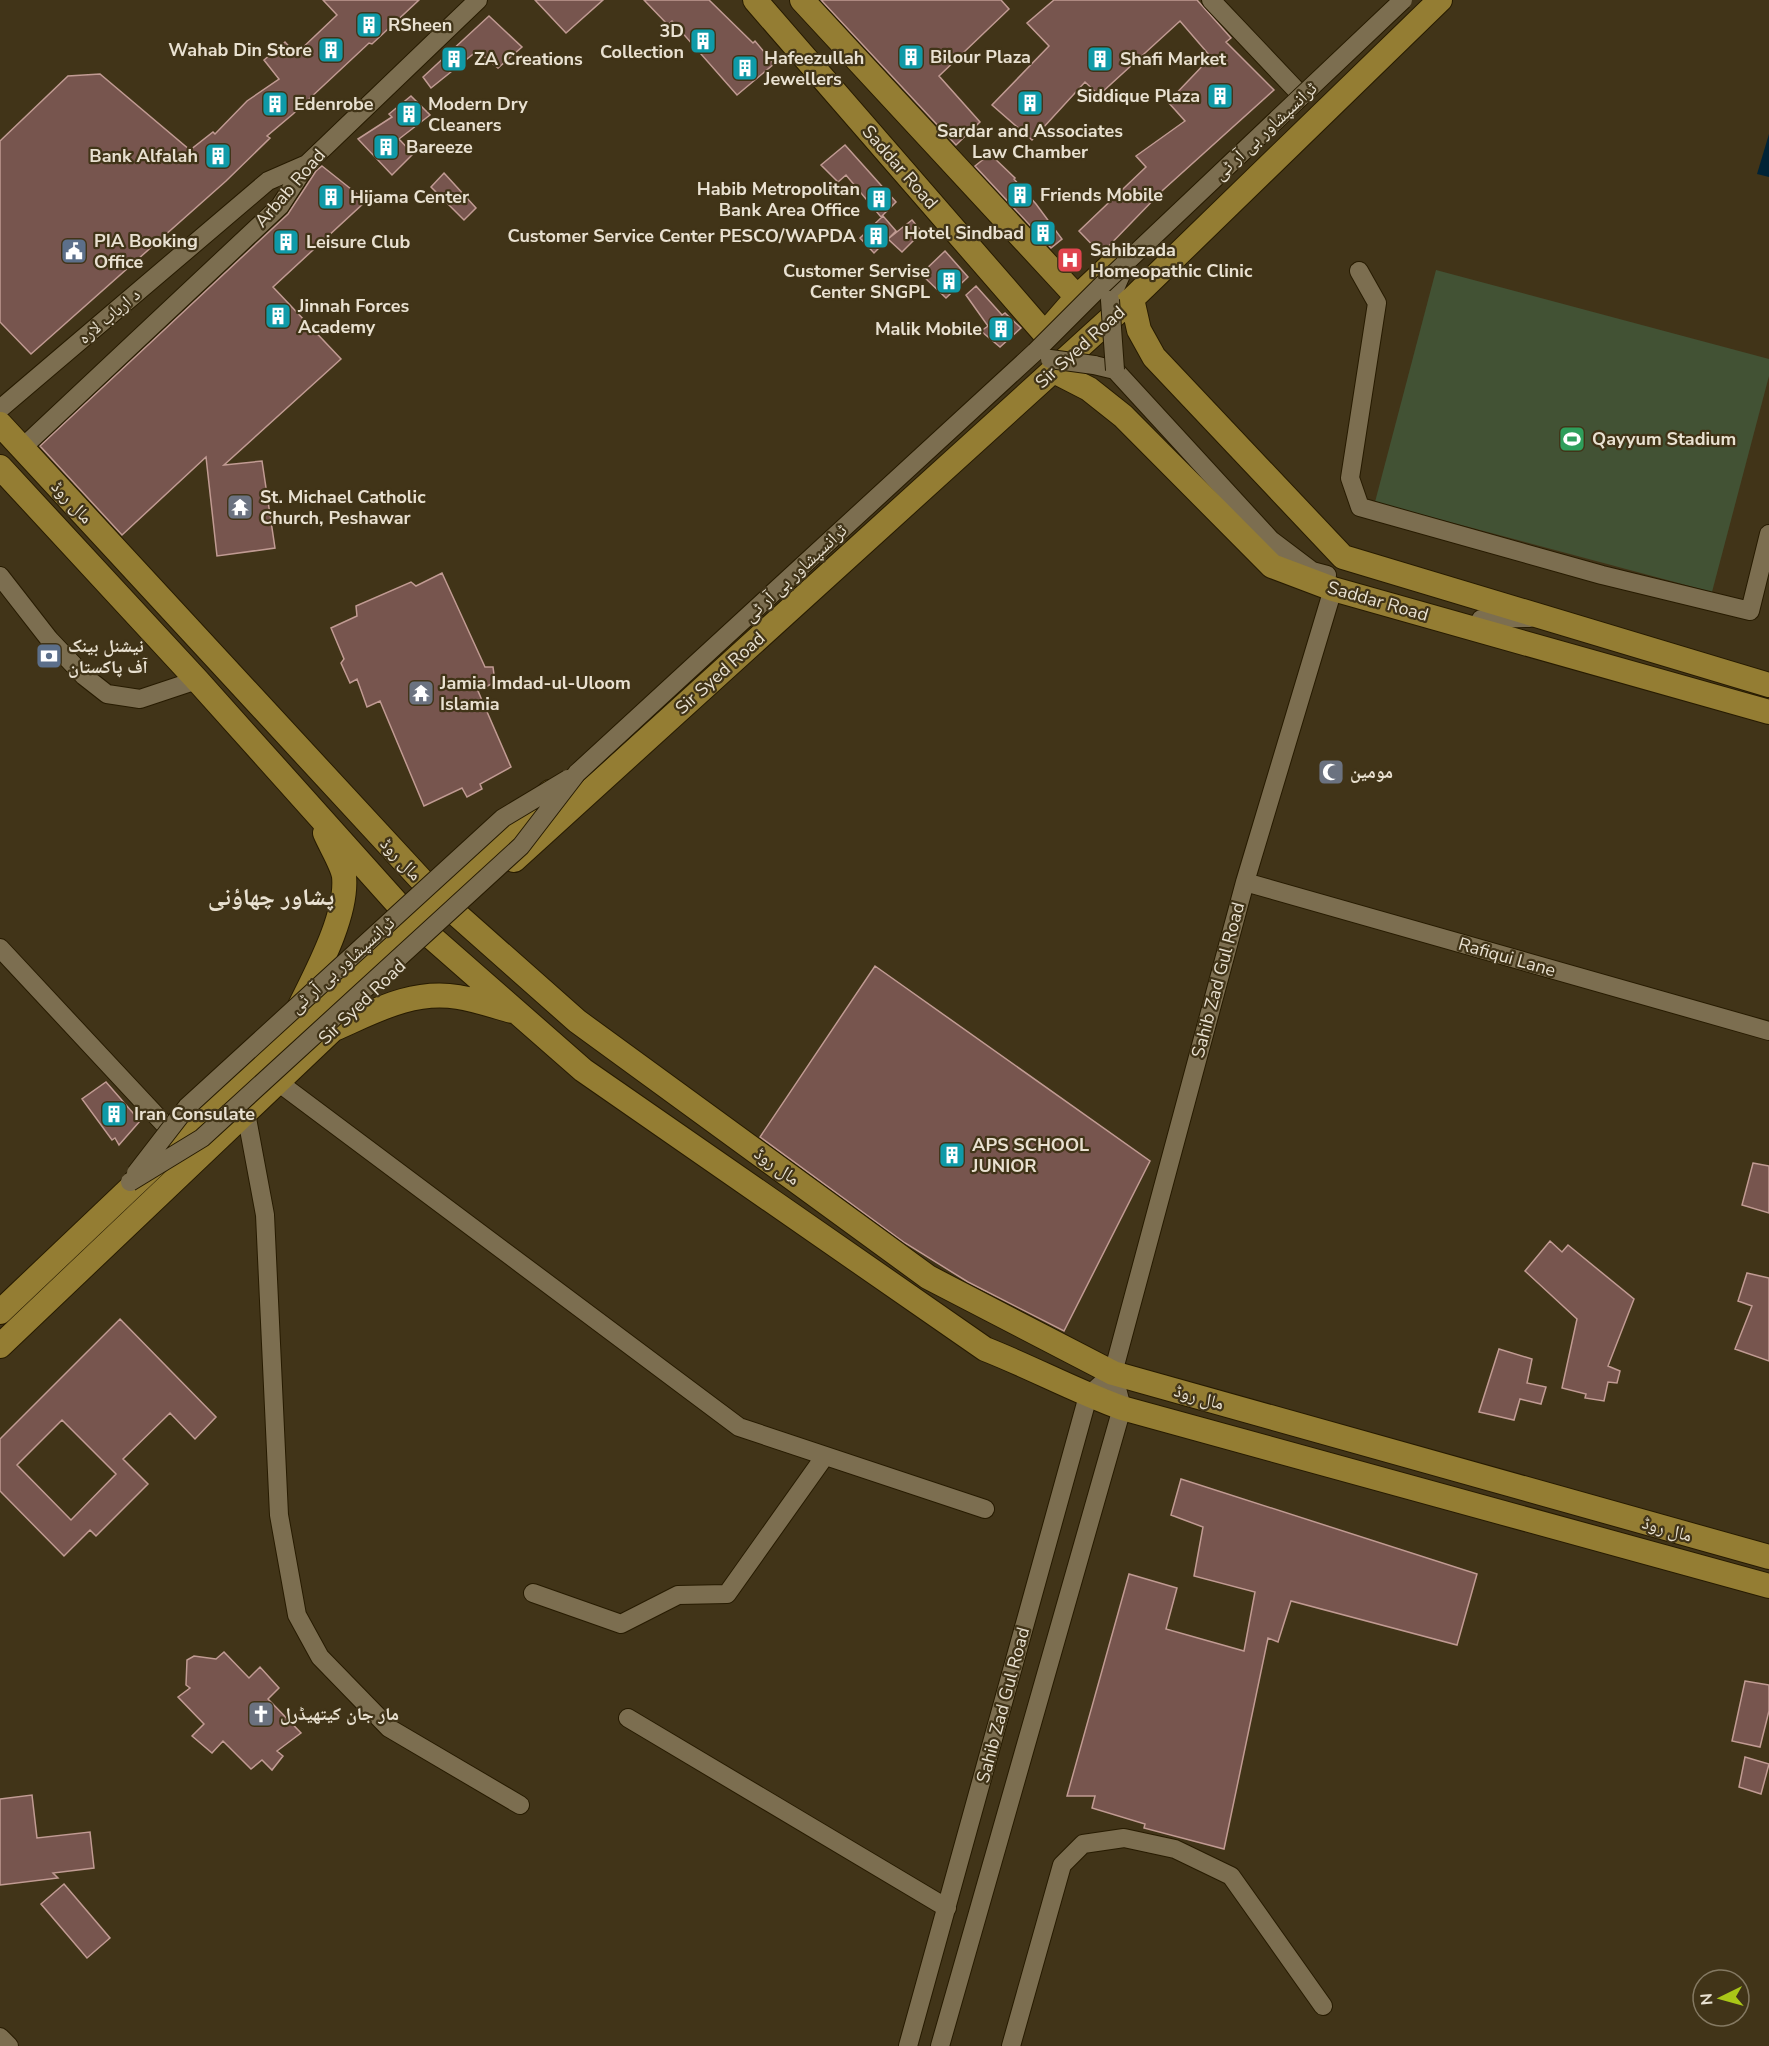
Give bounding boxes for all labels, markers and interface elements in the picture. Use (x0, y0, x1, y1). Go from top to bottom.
building icon: RSheen (354, 10, 384, 40)
place label: RSheen (388, 13, 452, 37)
place label: 3D Collection (600, 19, 684, 64)
building icon: 3D Collection (688, 26, 718, 56)
building icon: Wahab Din Store (316, 35, 346, 65)
place label: Wahab Din Store (168, 38, 312, 62)
building icon: Bilour Plaza (896, 42, 926, 72)
building icon: ZA Creations (439, 44, 469, 74)
building icon: Shafi Market (1085, 44, 1115, 74)
place label: Bilour Plaza (930, 45, 1031, 69)
place label: Hafeezullah Jewellers (763, 46, 864, 91)
place label: ZA Creations (474, 47, 583, 71)
place label: Shafi Market (1120, 47, 1226, 71)
building icon: Hafeezullah Jewellers (730, 53, 760, 83)
street label: ٹرانسپشاور بی آر ٹی (1208, 77, 1322, 185)
building icon: Siddique Plaza (1205, 81, 1235, 111)
place label: Siddique Plaza (1076, 84, 1200, 108)
building icon: Sardar and Associates Law Chamber (1015, 88, 1045, 118)
building icon: Edenrobe (260, 89, 290, 119)
place label: Edenrobe (294, 92, 374, 116)
place label: Modern Dry Cleaners (428, 92, 528, 137)
building icon: Modern Dry Cleaners (394, 99, 424, 129)
place label: Sardar and Associates Law Chamber (937, 119, 1123, 164)
street label: Saddar Road (857, 120, 943, 214)
building icon: Bareeze (371, 132, 401, 162)
place label: Bareeze (406, 135, 473, 159)
building icon: Bank Alfalah (203, 141, 233, 171)
place label: Bank Alfalah (89, 144, 198, 168)
street label: Arbab Road (249, 144, 331, 232)
place label: Habib Metropolitan Bank Area Office (697, 177, 860, 222)
building icon: Friends Mobile (1005, 180, 1035, 210)
building icon: Hijama Center (316, 182, 346, 212)
place label: Friends Mobile (1040, 183, 1163, 207)
building icon: Habib Metropolitan Bank Area Office (864, 184, 894, 214)
place label: Hijama Center (350, 185, 469, 209)
building icon: Hotel Sindbad (1028, 218, 1058, 248)
building icon: Customer Service Center PESCO/WAPDA (861, 221, 891, 251)
place label: Hotel Sindbad (904, 221, 1024, 245)
place label: Customer Service Center PESCO/WAPDA (507, 224, 857, 248)
building icon: Leisure Club (271, 227, 301, 257)
place label: PIA Booking Office (94, 229, 198, 274)
place label: Leisure Club (306, 230, 410, 254)
public building icon: PIA Booking Office (59, 236, 89, 266)
place label: Sahibzada Homeopathic Clinic (1090, 238, 1253, 283)
hospital icon: Sahibzada Homeopathic Clinic (1055, 245, 1085, 275)
place label: Customer Servise Center SNGPL (783, 259, 930, 304)
building icon: Customer Servise Center SNGPL (934, 266, 964, 296)
street label: د ارباب لاره (73, 283, 145, 349)
place label: Jinnah Forces Academy (297, 294, 409, 339)
street label: Sir Syed Road (1030, 300, 1130, 394)
building icon: Jinnah Forces Academy (263, 301, 293, 331)
building icon: Malik Mobile (986, 314, 1016, 344)
place label: Malik Mobile (875, 317, 982, 341)
sports icon: Qayyum Stadium (1557, 424, 1587, 454)
place label: Qayyum Stadium (1592, 427, 1736, 451)
street label: مال روڈ (46, 475, 98, 529)
place label: St. Michael Catholic Church, Peshawar (260, 485, 426, 530)
temple icon: St. Michael Catholic Church, Peshawar (225, 492, 255, 522)
street label: ٹرانسپشاور بی آر ٹی (738, 519, 852, 627)
street label: Saddar Road (1325, 575, 1431, 627)
street label: Sir Syed Road (670, 626, 770, 720)
place label: نیشنل بینک آف پاکستان (68, 634, 148, 679)
bank icon: نیشنل بینک آف پاکستان (34, 641, 64, 671)
place label: Jamia Imdad-ul-Uloom Islamia (439, 671, 631, 716)
temple icon: Jamia Imdad-ul-Uloom Islamia (406, 678, 436, 708)
mosque icon: مومین (1316, 757, 1346, 787)
place label: مومین (1350, 760, 1393, 784)
street label: مال روڈ (375, 832, 427, 886)
district label: پشاور چھاؤنی (208, 881, 334, 913)
street label: Sahib Zad Gul Road (1186, 900, 1250, 1060)
street label: ٹرانسپشاور بی آر ٹی (284, 911, 400, 1019)
street label: Rafiqui Lane (1456, 932, 1558, 982)
street label: Sir Syed Road (313, 954, 411, 1050)
building icon: Iran Consulate (99, 1099, 129, 1129)
place label: Iran Consulate (134, 1102, 255, 1126)
place label: APS SCHOOL JUNIOR (971, 1133, 1089, 1178)
building icon: APS SCHOOL JUNIOR (937, 1140, 967, 1170)
street label: مال روڈ (749, 1141, 805, 1191)
street label: مال روڈ (1171, 1378, 1227, 1416)
street label: مال روڈ (1639, 1510, 1695, 1548)
street label: Sahib Zad Gul Road (971, 1625, 1035, 1785)
church icon: مار جان کیتھیڈرل (246, 1699, 276, 1729)
place label: مار جان کیتھیڈرل (280, 1702, 399, 1726)
north arrow (1691, 1968, 1751, 2028)
text: N (1696, 1992, 1719, 2006)

